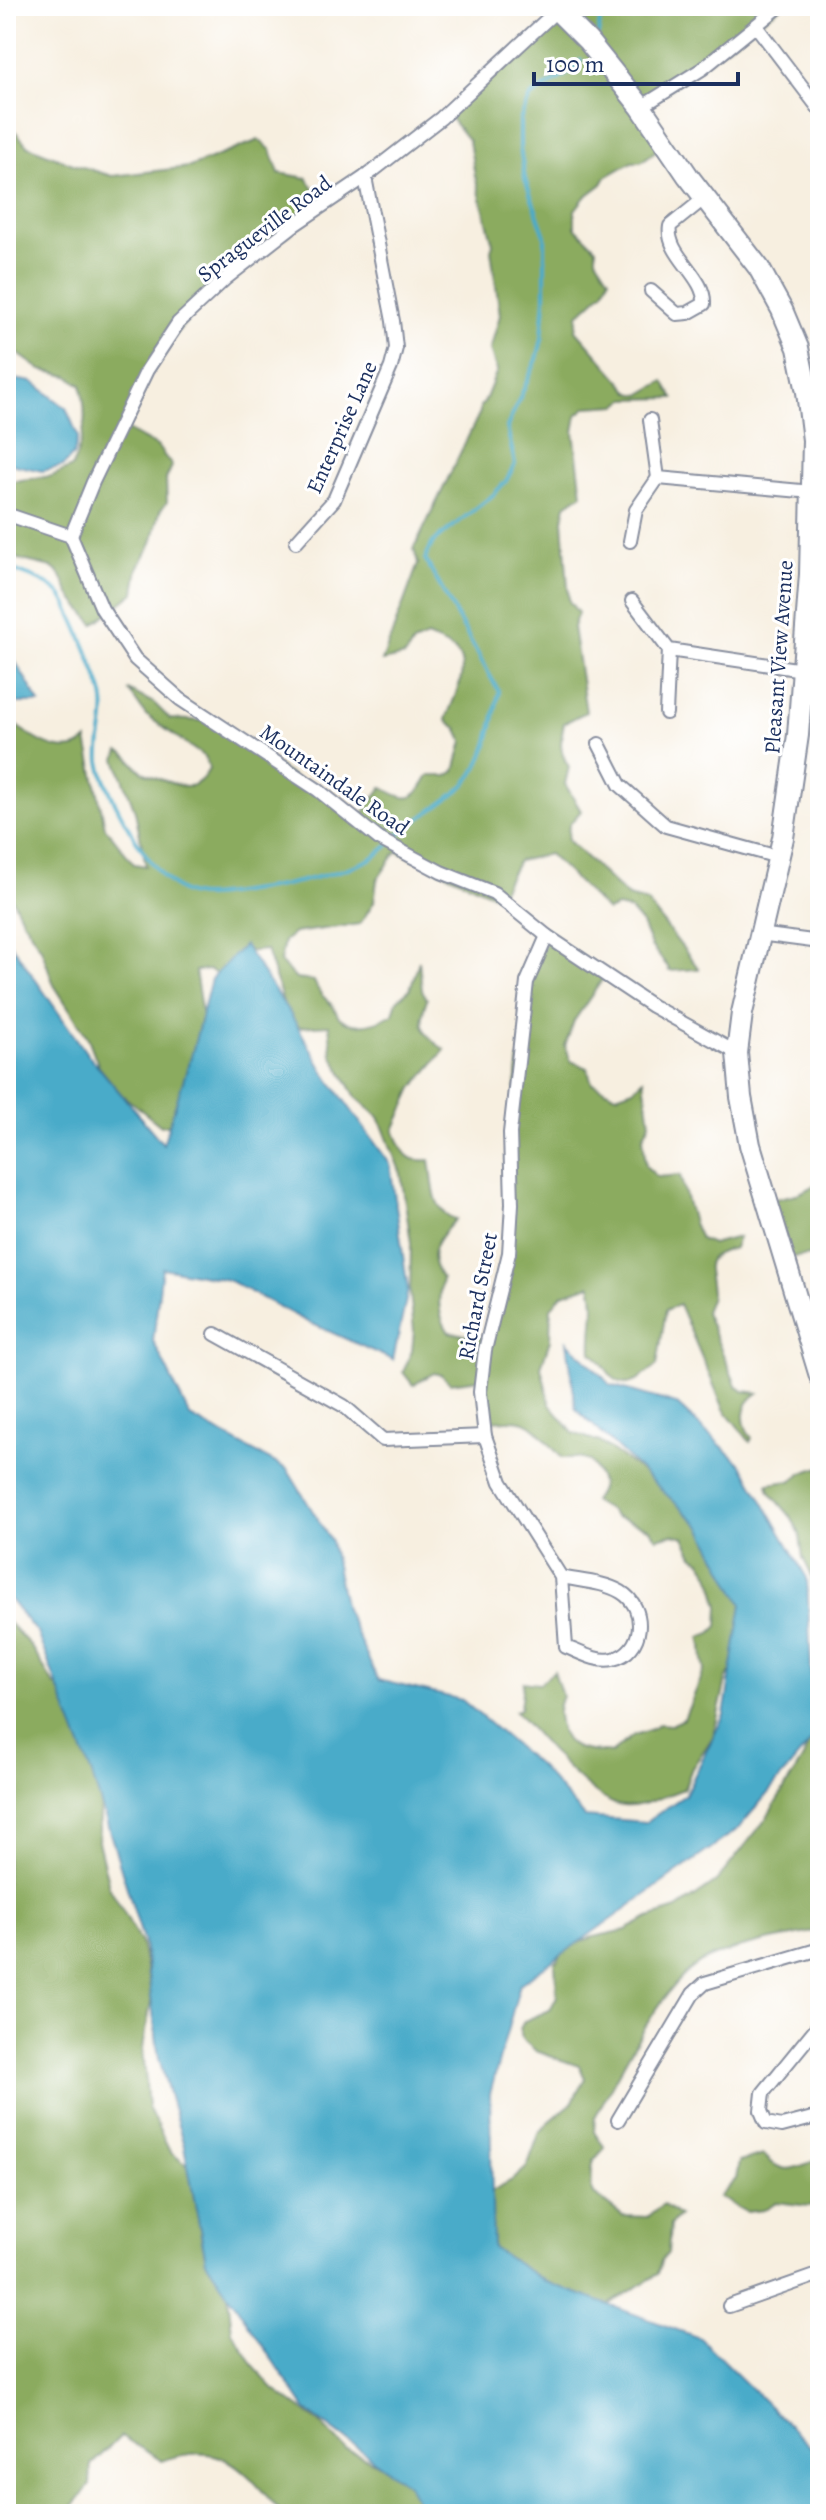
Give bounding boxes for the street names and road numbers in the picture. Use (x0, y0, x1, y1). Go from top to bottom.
street label: Spragueville Road (191, 168, 338, 289)
street label: Enterprise Lane (299, 356, 385, 499)
street label: Pleasant View Avenue (757, 559, 801, 755)
street label: Mountaindale Road (254, 717, 415, 843)
street label: Richard Street (451, 1230, 505, 1362)

